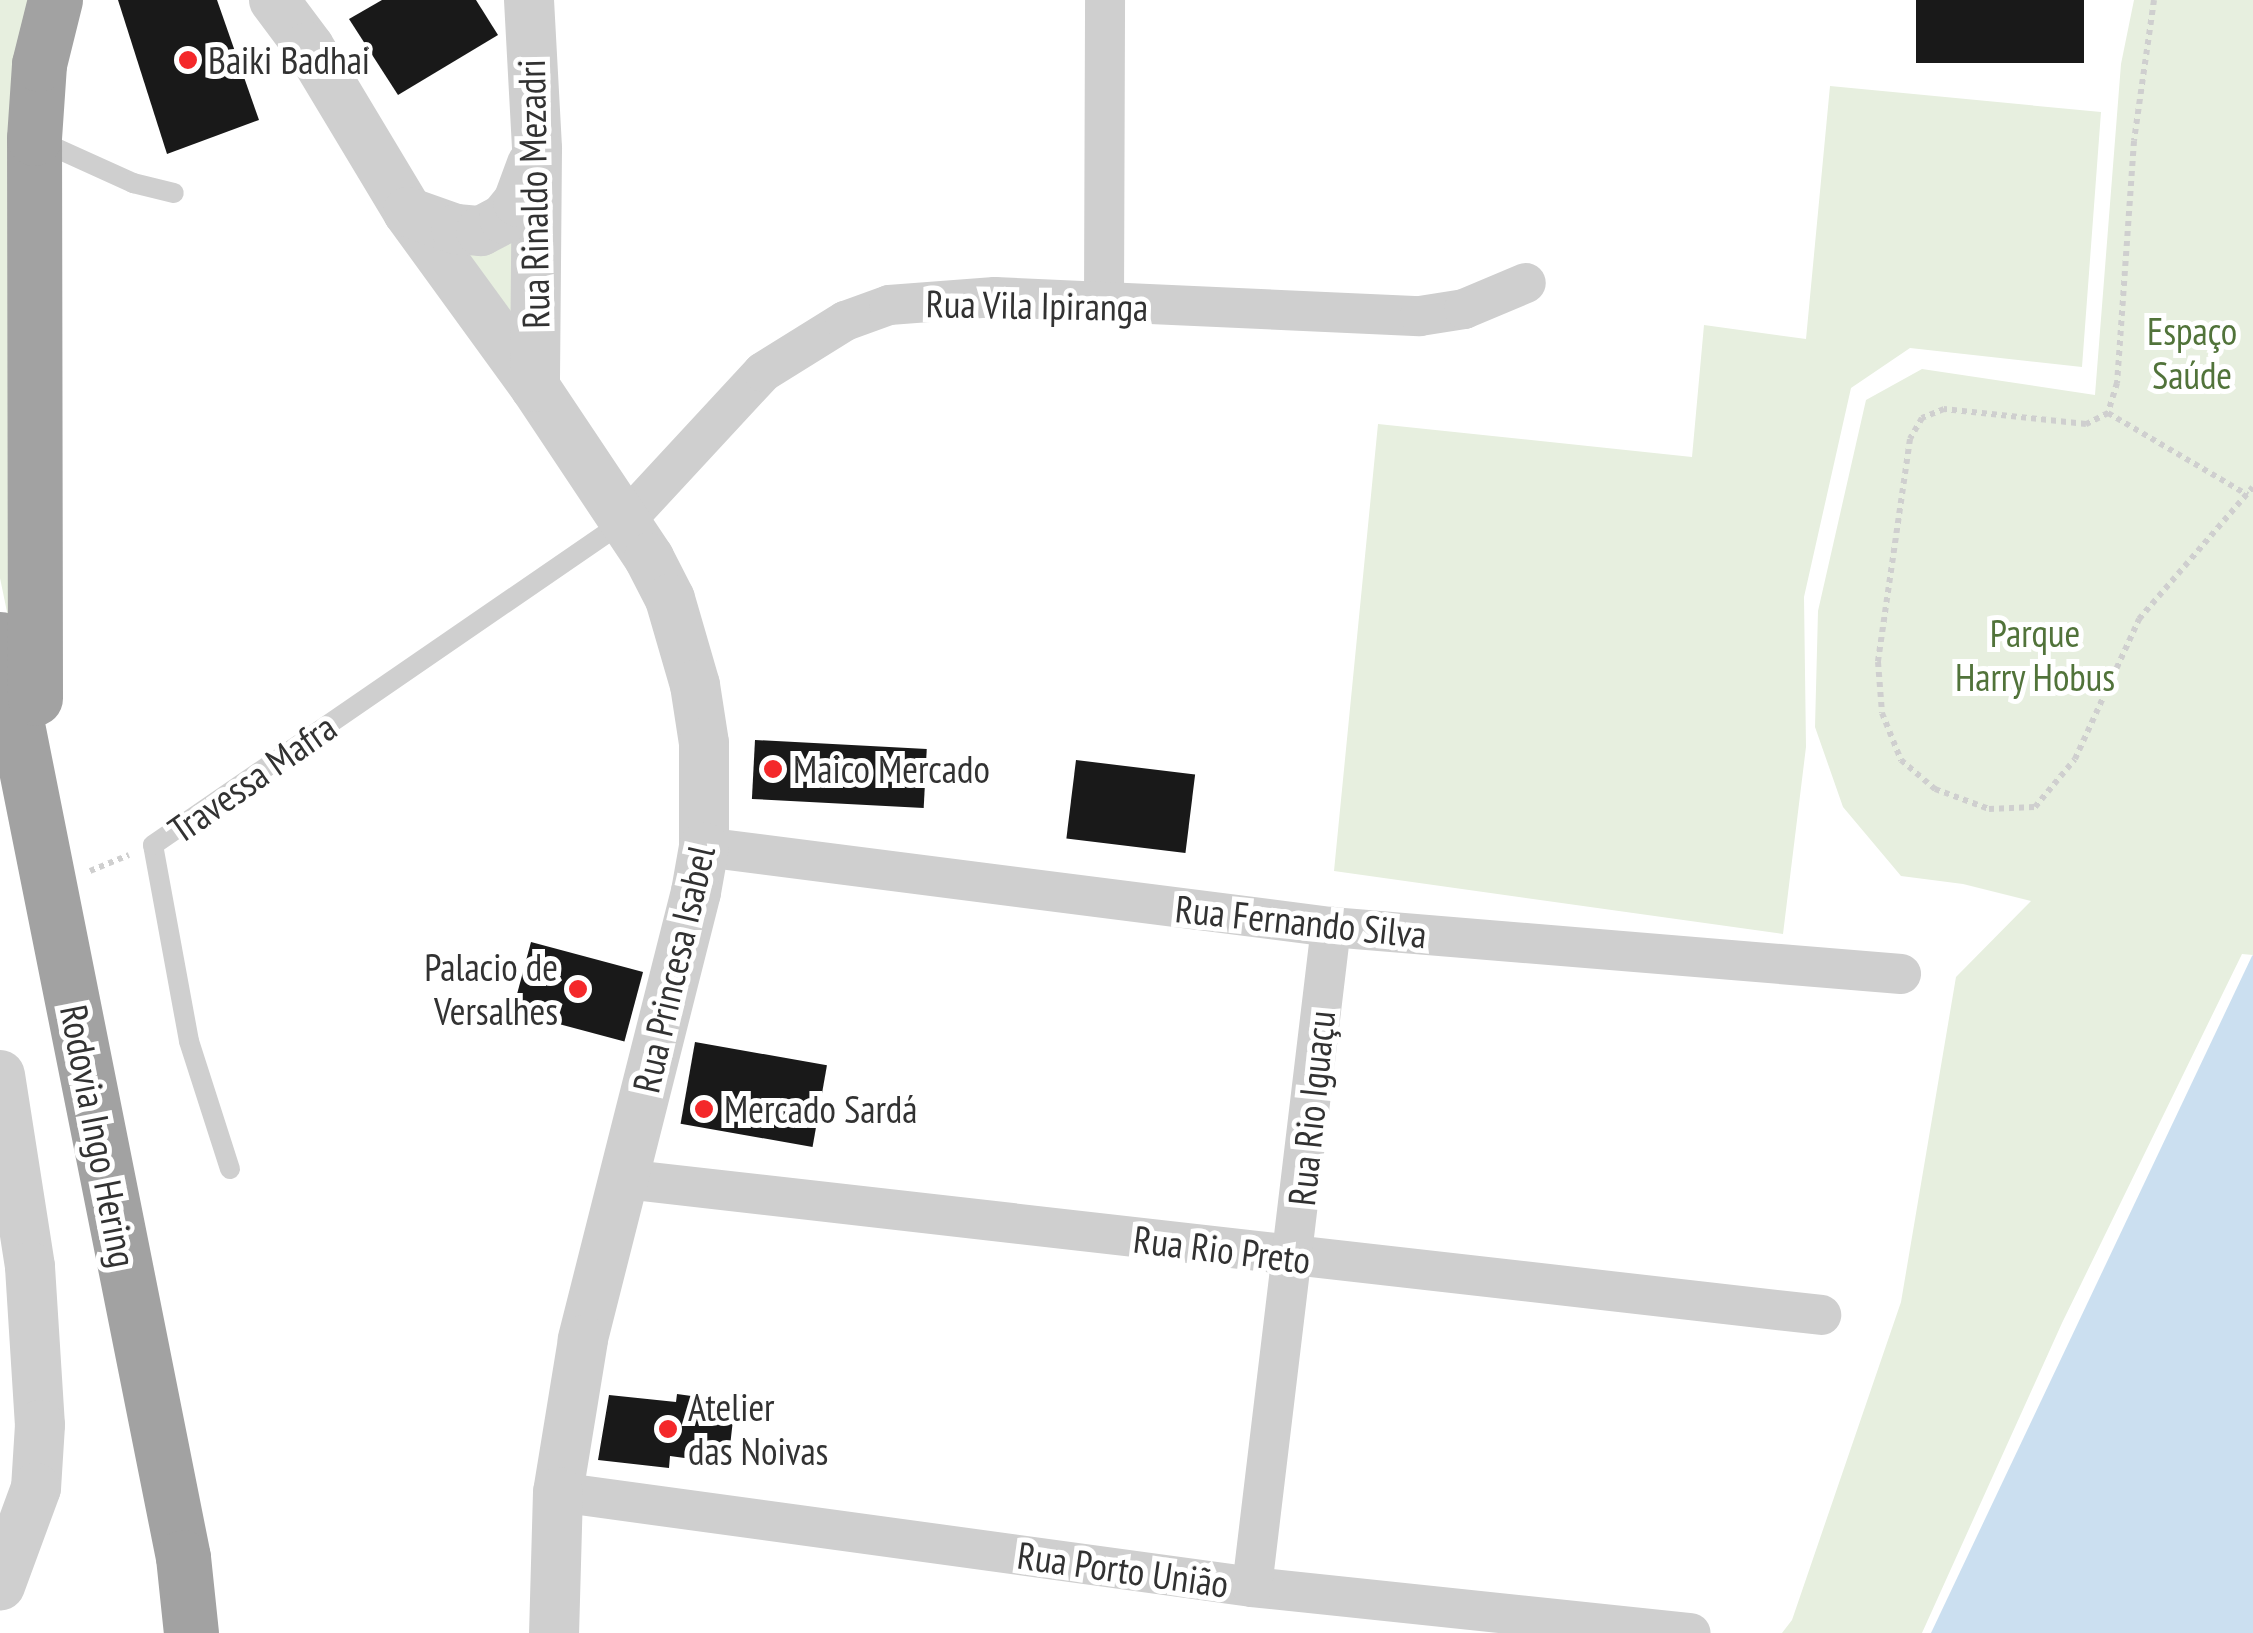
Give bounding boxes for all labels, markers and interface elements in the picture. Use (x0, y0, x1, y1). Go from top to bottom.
place label: Baiki Badhai (208, 37, 370, 83)
marker: Baiki Badhai (177, 49, 199, 71)
street label: Rua Rinaldo Mezadri (508, 59, 558, 329)
street label: Rua Vila Ipiranga (925, 280, 1149, 330)
park label: Espaço Saúde (2147, 308, 2237, 398)
park label: Parque Harry Hobus (1954, 610, 2116, 699)
street label: Travessa Mafra (160, 704, 344, 852)
place label: Maico Mercado (793, 746, 990, 792)
marker: Maico Mercado (762, 758, 784, 780)
street label: Rua Princesa Isabel (622, 841, 724, 1097)
street label: Rua Fernando Silva (1173, 885, 1429, 957)
place label: Palacio de Versalhes (424, 944, 558, 1034)
marker: Palacio de Versalhes (567, 978, 589, 1000)
street label: Rodovia Ingo Hering (51, 1001, 147, 1271)
street label: Rua Rio Iguaçu (1278, 1008, 1344, 1208)
place label: Mercado Sardá (724, 1086, 917, 1132)
marker: Mercado Sardá (693, 1098, 715, 1120)
street label: Rua Rio Preto (1131, 1216, 1313, 1282)
place label: Atelier das Noivas (688, 1384, 828, 1474)
marker: Atelier das Noivas (657, 1418, 679, 1440)
street label: Rua Porto União (1015, 1532, 1231, 1606)

